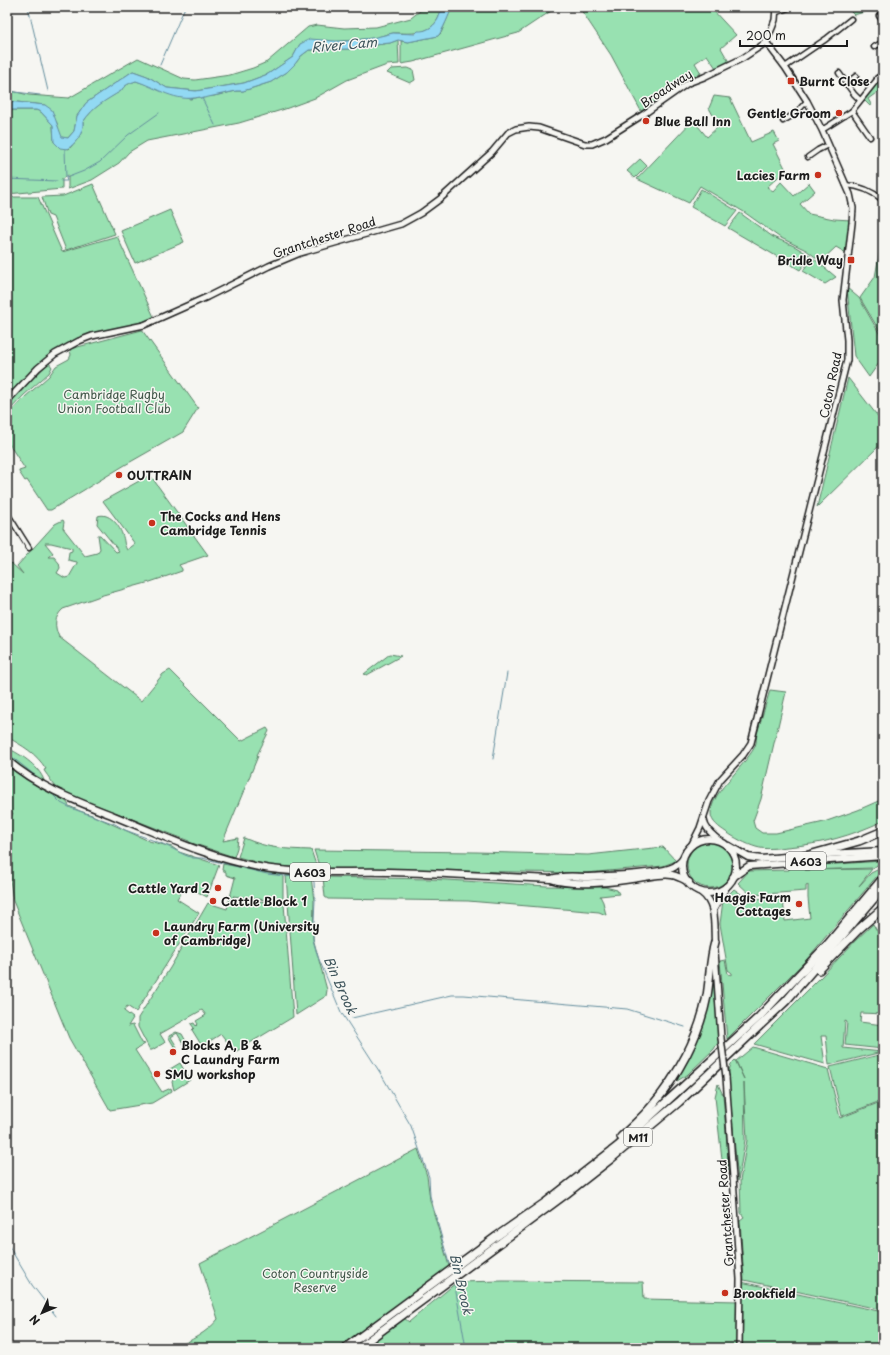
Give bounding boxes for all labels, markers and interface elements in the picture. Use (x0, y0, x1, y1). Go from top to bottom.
scale bar (740, 22, 847, 48)
text: 200 m (746, 26, 786, 44)
water label: River Cam (310, 32, 379, 56)
street label: Broadway (637, 64, 695, 112)
place label: Burnt Close (799, 72, 870, 90)
marker: Burnt Close (786, 76, 796, 86)
place label: Gentle Groom (747, 104, 831, 122)
marker: Gentle Groom (834, 108, 844, 118)
place label: Blue Ball Inn (654, 112, 731, 130)
marker: Blue Ball Inn (641, 116, 651, 126)
place label: Lacies Farm (737, 166, 810, 184)
marker: Lacies Farm (813, 170, 823, 180)
street label: Grantchester Road (270, 212, 378, 262)
place label: Bridle Way (777, 251, 843, 269)
marker: Bridle Way (846, 255, 856, 265)
street label: Coton Road (814, 350, 846, 420)
park label: Cambridge Rugby Union Football Club (57, 385, 171, 417)
place label: OUTTRAIN (127, 466, 192, 484)
marker: OUTTRAIN (114, 470, 124, 480)
place label: The Cocks and Hens Cambridge Tennis (160, 507, 281, 539)
marker: The Cocks and Hens Cambridge Tennis (147, 518, 157, 528)
road number: A603 (786, 852, 826, 870)
road number: A603 (290, 863, 330, 881)
place label: Cattle Yard 2 (128, 879, 211, 897)
marker: Cattle Yard 2 (213, 883, 223, 893)
place label: Haggis Farm Cottages (715, 888, 791, 920)
place label: Cattle Block 1 (221, 892, 307, 910)
marker: Cattle Block 1 (208, 896, 218, 906)
marker: Haggis Farm Cottages (794, 899, 804, 909)
place label: Laundry Farm (University of Cambridge) (164, 917, 320, 949)
marker: Laundry Farm (University of Cambridge) (151, 928, 161, 938)
water label: Bin Brook (320, 953, 362, 1017)
place label: Blocks A, B & C Laundry Farm (181, 1036, 280, 1068)
marker: Blocks A, B & C Laundry Farm (168, 1047, 178, 1057)
place label: SMU workshop (165, 1065, 256, 1083)
marker: SMU workshop (152, 1069, 162, 1079)
road number: M11 (624, 1128, 652, 1146)
street label: Grantchester Road (712, 1159, 738, 1267)
water label: Bin Brook (446, 1252, 478, 1317)
park label: Coton Countryside Reserve (262, 1264, 368, 1296)
place label: Brookfield (733, 1284, 796, 1302)
marker: Brookfield (720, 1288, 730, 1298)
north arrow (22, 1293, 62, 1333)
text: N (25, 1311, 44, 1329)

